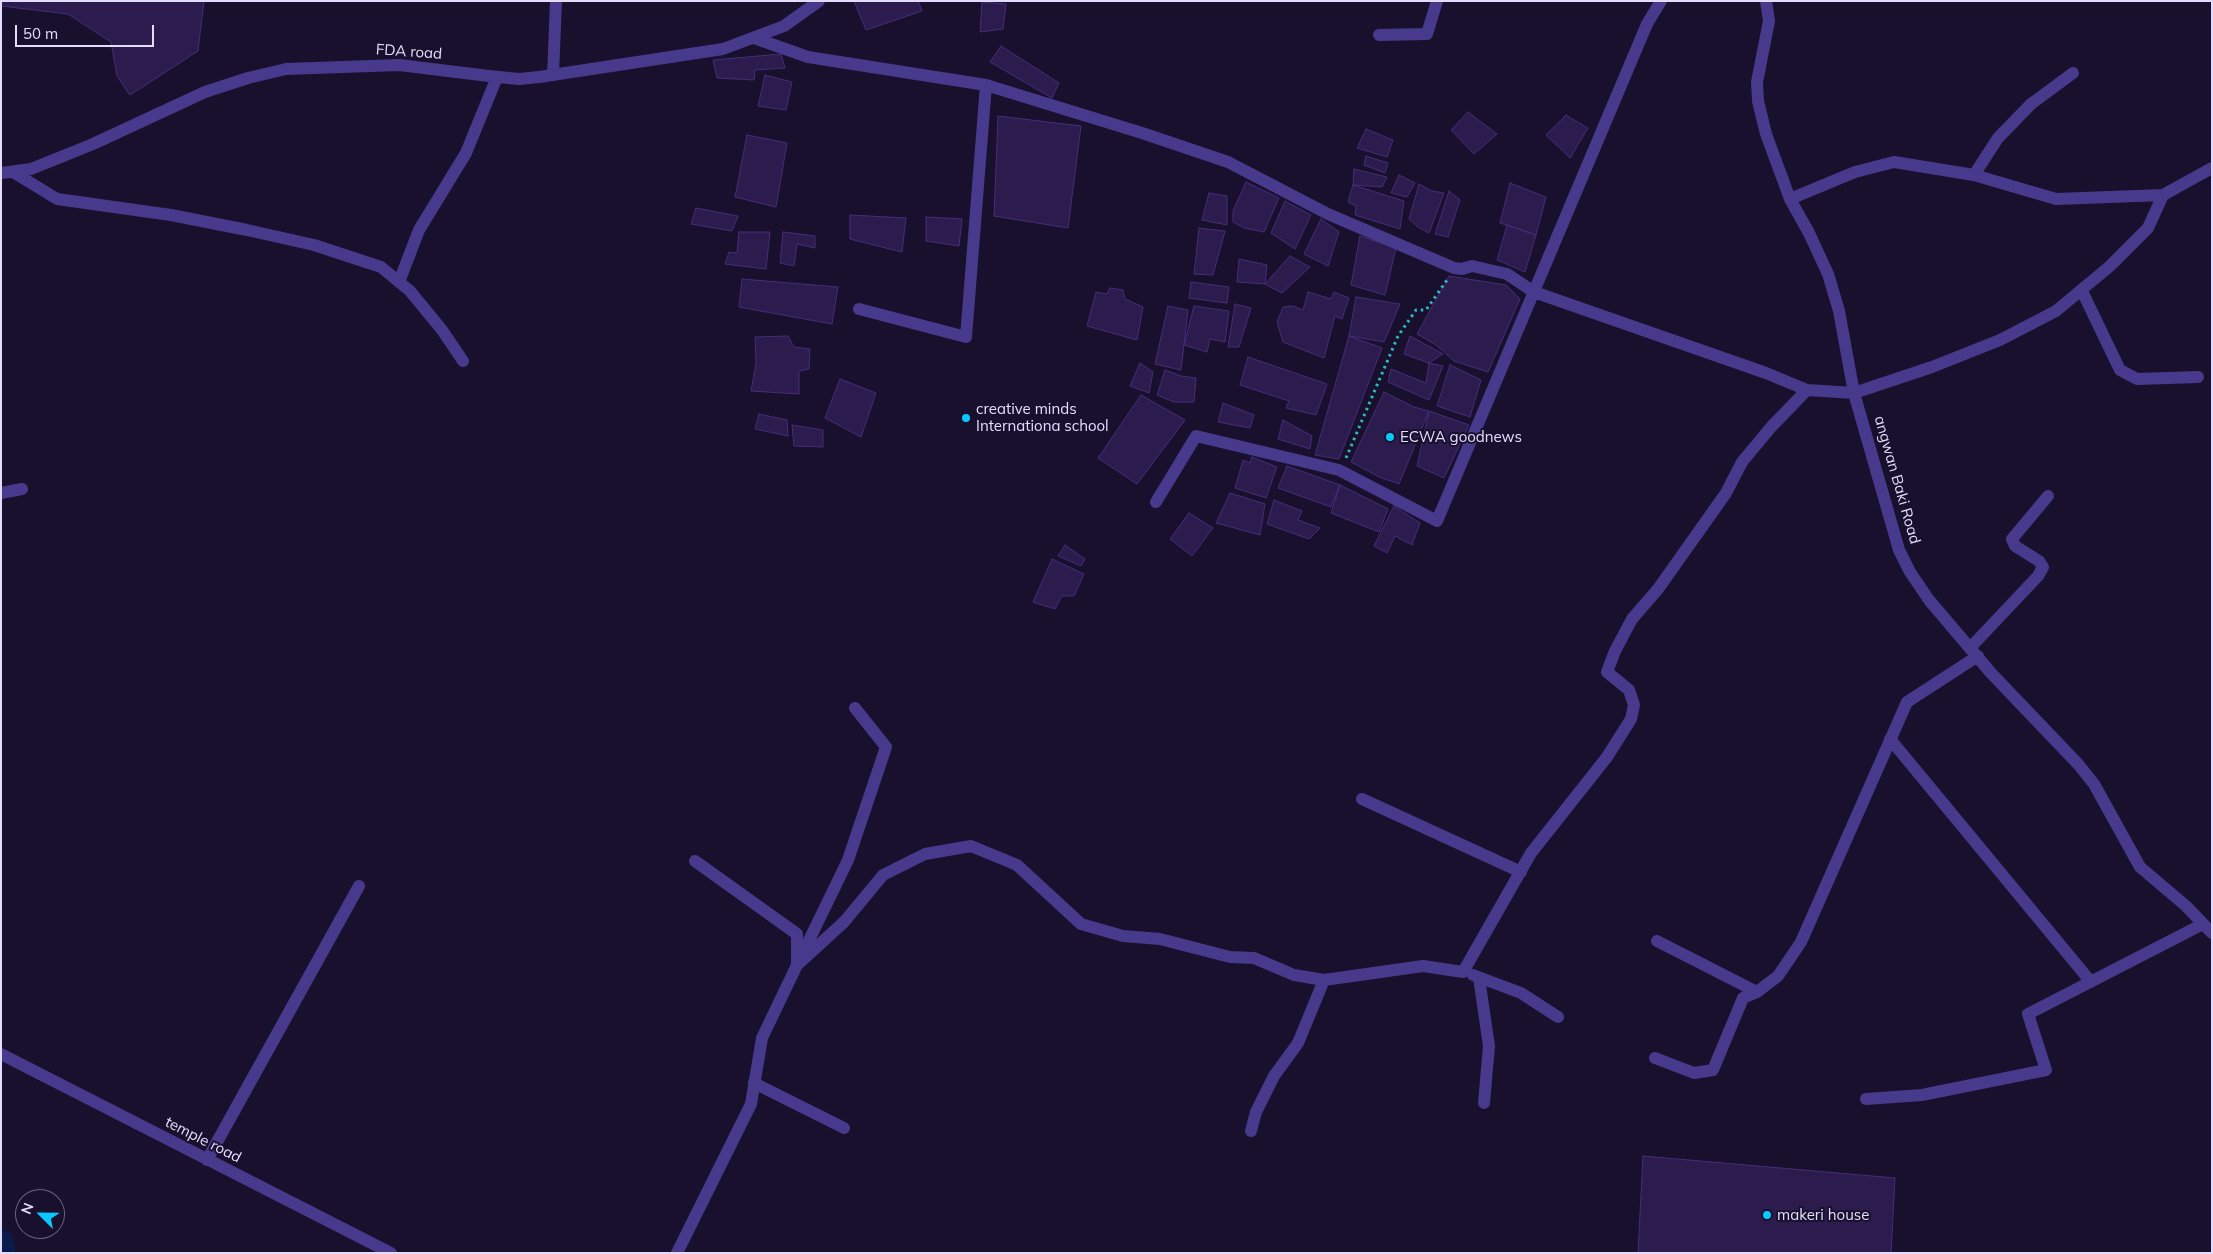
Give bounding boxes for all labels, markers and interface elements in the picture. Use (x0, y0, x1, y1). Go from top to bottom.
scale bar (18, 15, 156, 47)
text: 50 m (23, 24, 58, 43)
street label: FDA road (375, 41, 443, 63)
place label: creative minds Internationa school (976, 400, 1109, 435)
marker: creative minds Internationa school (960, 412, 972, 424)
street label: angwan Baki Road (1870, 414, 1924, 546)
place label: ECWA goodnews (1400, 428, 1522, 446)
marker: ECWA goodnews (1384, 431, 1396, 443)
street label: temple road (162, 1113, 244, 1167)
north arrow (15, 1189, 65, 1239)
text: N (17, 1200, 37, 1217)
place label: makeri house (1777, 1206, 1869, 1224)
marker: makeri house (1761, 1209, 1773, 1221)

